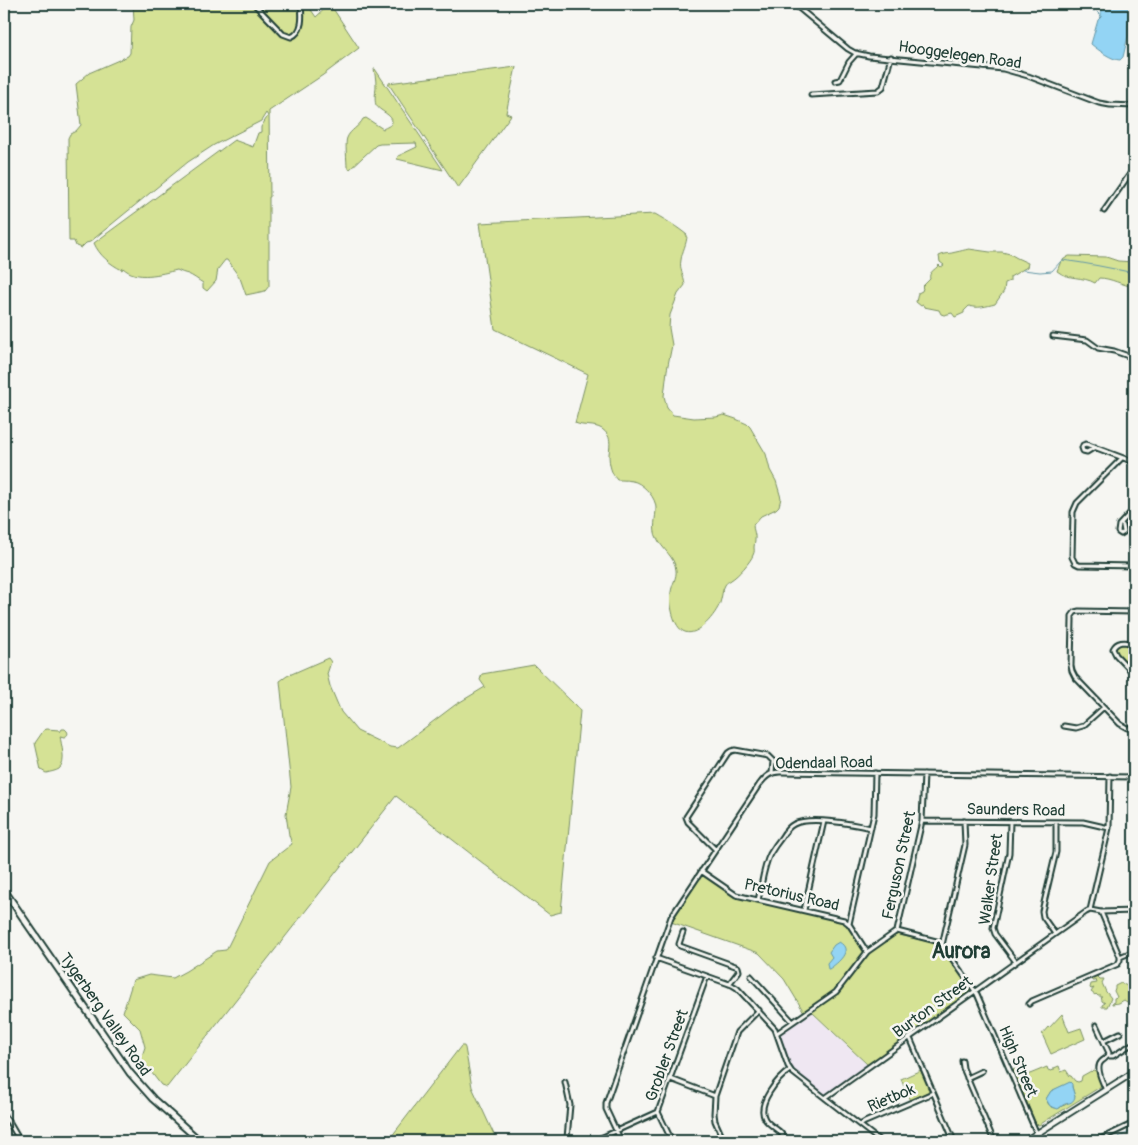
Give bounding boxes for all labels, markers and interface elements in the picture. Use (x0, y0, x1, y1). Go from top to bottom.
street label: Hooggelegen Road (897, 36, 1023, 74)
street label: Odendaal Road (775, 752, 873, 774)
street label: Saunders Road (966, 799, 1066, 821)
street label: Ferguson Street (878, 809, 920, 921)
street label: Walker Street (975, 832, 1007, 926)
street label: Pretorius Road (742, 874, 841, 916)
district label: Aurora (932, 938, 991, 965)
street label: Tygerberg Valley Road (55, 949, 155, 1080)
street label: Burton Street (889, 971, 977, 1042)
street label: Grobler Street (641, 1006, 693, 1104)
street label: High Street (994, 1023, 1042, 1101)
street label: Rietbok (865, 1079, 918, 1117)

